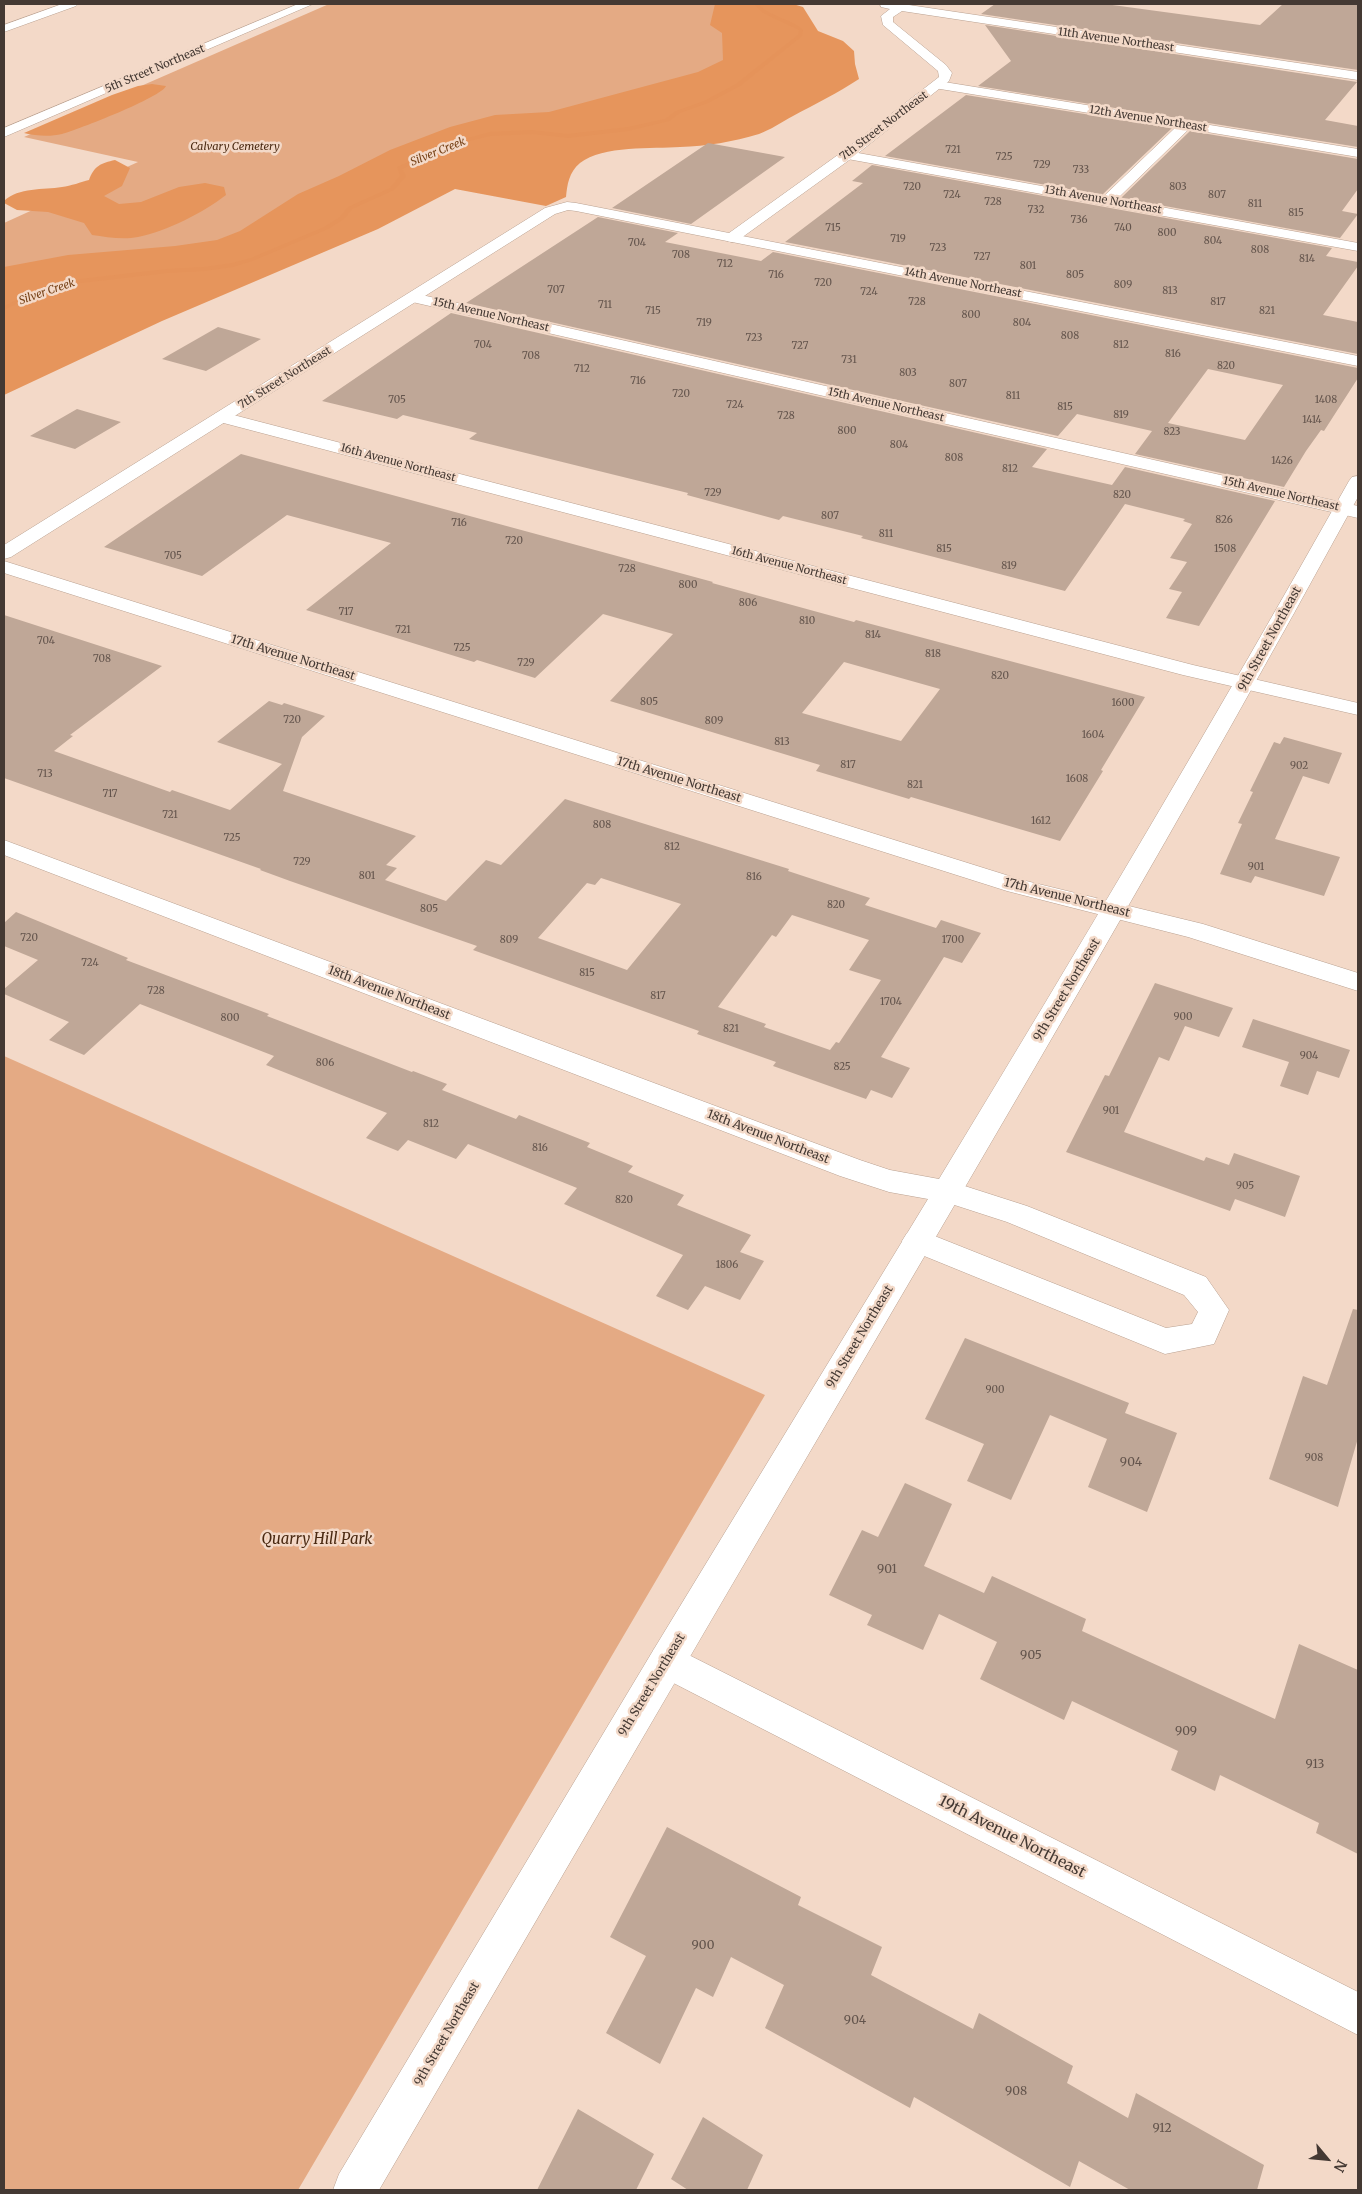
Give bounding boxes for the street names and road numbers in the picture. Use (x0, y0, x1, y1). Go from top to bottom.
street label: 11th Avenue Northeast (1057, 25, 1175, 55)
street label: 5th Street Northeast (103, 42, 207, 96)
street label: 7th Street Northeast (837, 89, 931, 163)
street label: 12th Avenue Northeast (1088, 103, 1208, 135)
street label: 13th Avenue Northeast (1043, 183, 1163, 217)
street label: 14th Avenue Northeast (903, 265, 1023, 301)
street label: 15th Avenue Northeast (432, 295, 550, 335)
street label: 7th Street Northeast (236, 344, 334, 412)
street label: 15th Avenue Northeast (827, 385, 945, 425)
street label: 16th Avenue Northeast (339, 441, 457, 485)
street label: 15th Avenue Northeast (1222, 474, 1340, 514)
street label: 16th Avenue Northeast (730, 544, 848, 588)
street label: 9th Street Northeast (1235, 584, 1305, 694)
street label: 17th Avenue Northeast (229, 632, 357, 684)
street label: 17th Avenue Northeast (615, 754, 743, 806)
street label: 17th Avenue Northeast (1003, 875, 1131, 921)
street label: 9th Street Northeast (1031, 936, 1103, 1044)
street label: 18th Avenue Northeast (326, 963, 452, 1023)
street label: 18th Avenue Northeast (705, 1107, 831, 1167)
street label: 9th Street Northeast (824, 1283, 896, 1391)
street label: 9th Street Northeast (616, 1631, 688, 1739)
street label: 19th Avenue Northeast (936, 1792, 1088, 1882)
street label: 9th Street Northeast (411, 1980, 483, 2088)

